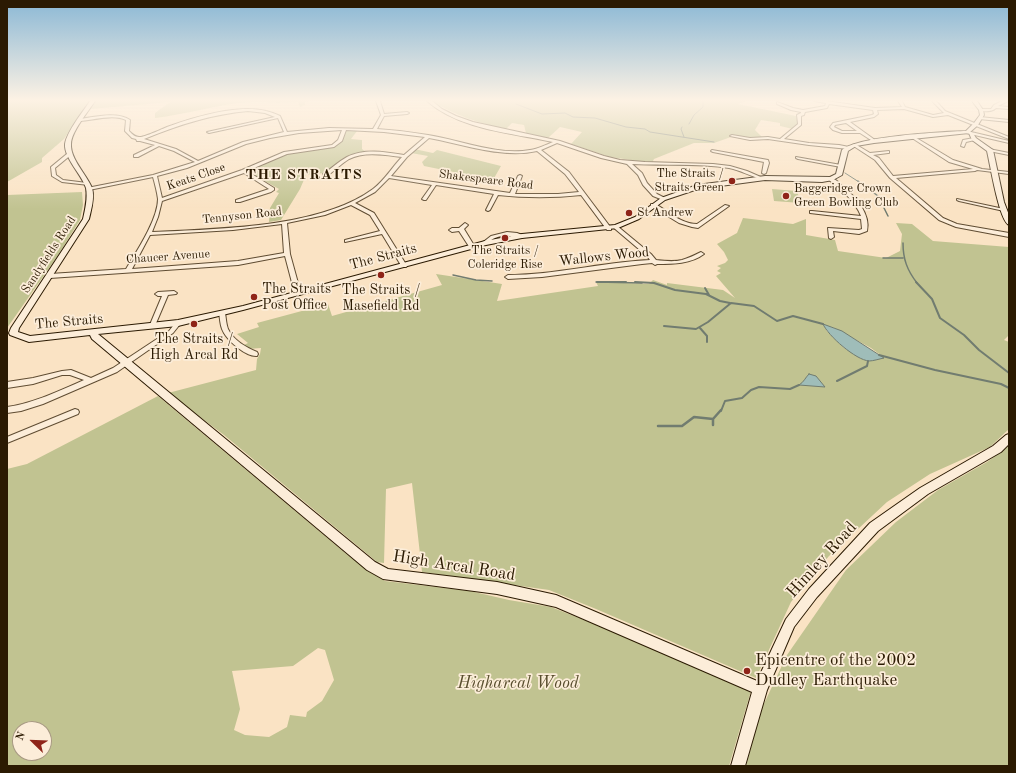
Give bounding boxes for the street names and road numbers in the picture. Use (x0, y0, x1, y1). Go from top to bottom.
street label: Keats Close (165, 160, 227, 194)
street label: Shakespeare Road (438, 167, 534, 193)
street label: Tennyson Road (201, 205, 283, 227)
street label: Sandyfields Road (19, 214, 79, 296)
street label: The Straits (348, 240, 418, 274)
street label: Wallows Wood (558, 244, 650, 270)
street label: Chaucer Avenue (126, 247, 210, 267)
street label: The Straits (34, 311, 104, 333)
street label: Himley Road (782, 518, 862, 602)
street label: High Arcal Road (391, 546, 517, 586)

